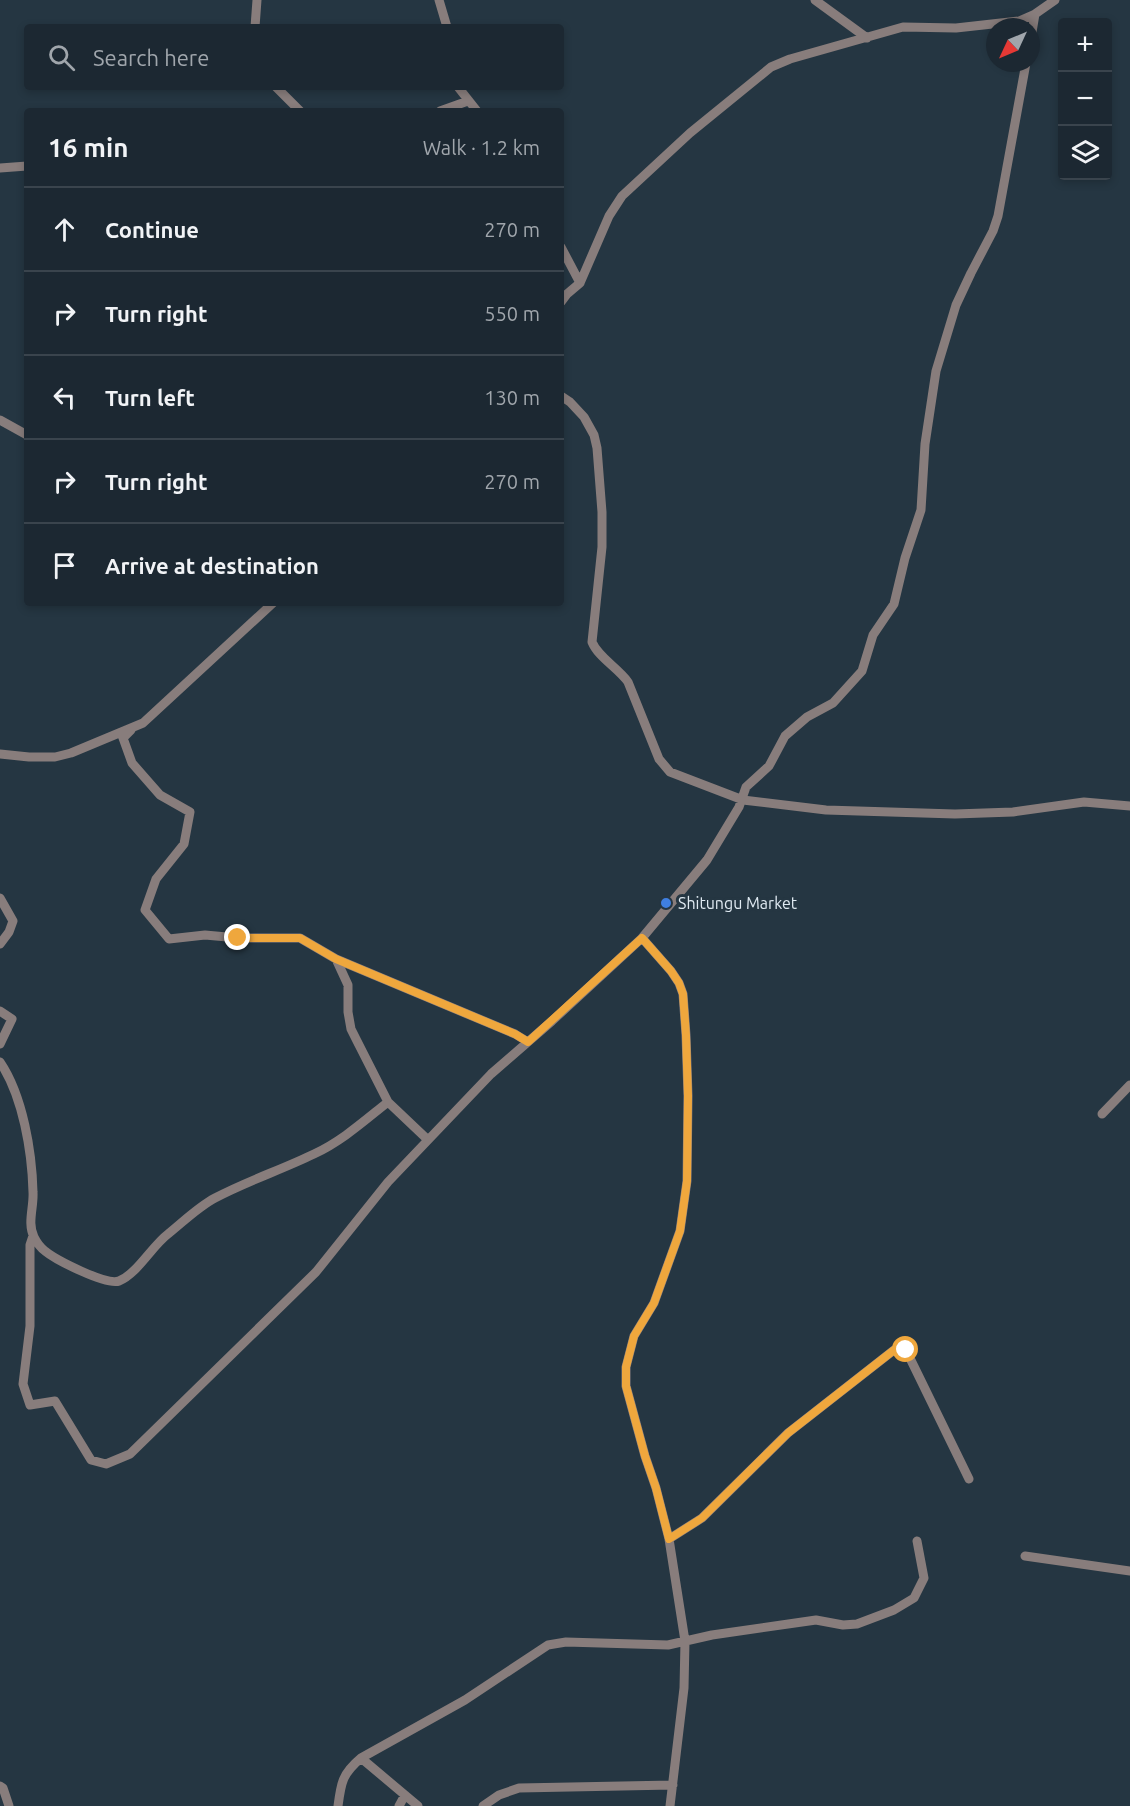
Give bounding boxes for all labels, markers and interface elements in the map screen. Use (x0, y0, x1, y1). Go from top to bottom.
north arrow (986, 18, 1040, 72)
map controls (1058, 18, 1112, 180)
button: + (1058, 18, 1112, 72)
search box (24, 24, 564, 90)
icon: search (45, 41, 78, 74)
text: Search here (93, 45, 209, 70)
button: − (1058, 72, 1112, 126)
button: layers (1058, 126, 1112, 180)
text: 16 min (48, 133, 128, 162)
text: Walk · 1.2 km (423, 136, 540, 159)
icon: ahead (48, 213, 81, 246)
text: Continue (105, 217, 199, 242)
text: 270 m (484, 218, 540, 241)
icon: right (48, 297, 81, 330)
text: Turn right (105, 301, 207, 326)
text: 550 m (484, 302, 540, 325)
icon: left (48, 381, 81, 414)
text: Turn left (105, 385, 195, 410)
text: 130 m (484, 386, 540, 409)
icon: right (48, 465, 81, 498)
text: Turn right (105, 469, 207, 494)
text: 270 m (484, 470, 540, 493)
icon: arrive (48, 549, 81, 582)
text: Arrive at destination (105, 553, 319, 578)
place label: Shitungu Market (678, 894, 798, 912)
marker: Shitungu Market (659, 896, 673, 910)
route end (224, 924, 250, 950)
route start (892, 1336, 918, 1362)

